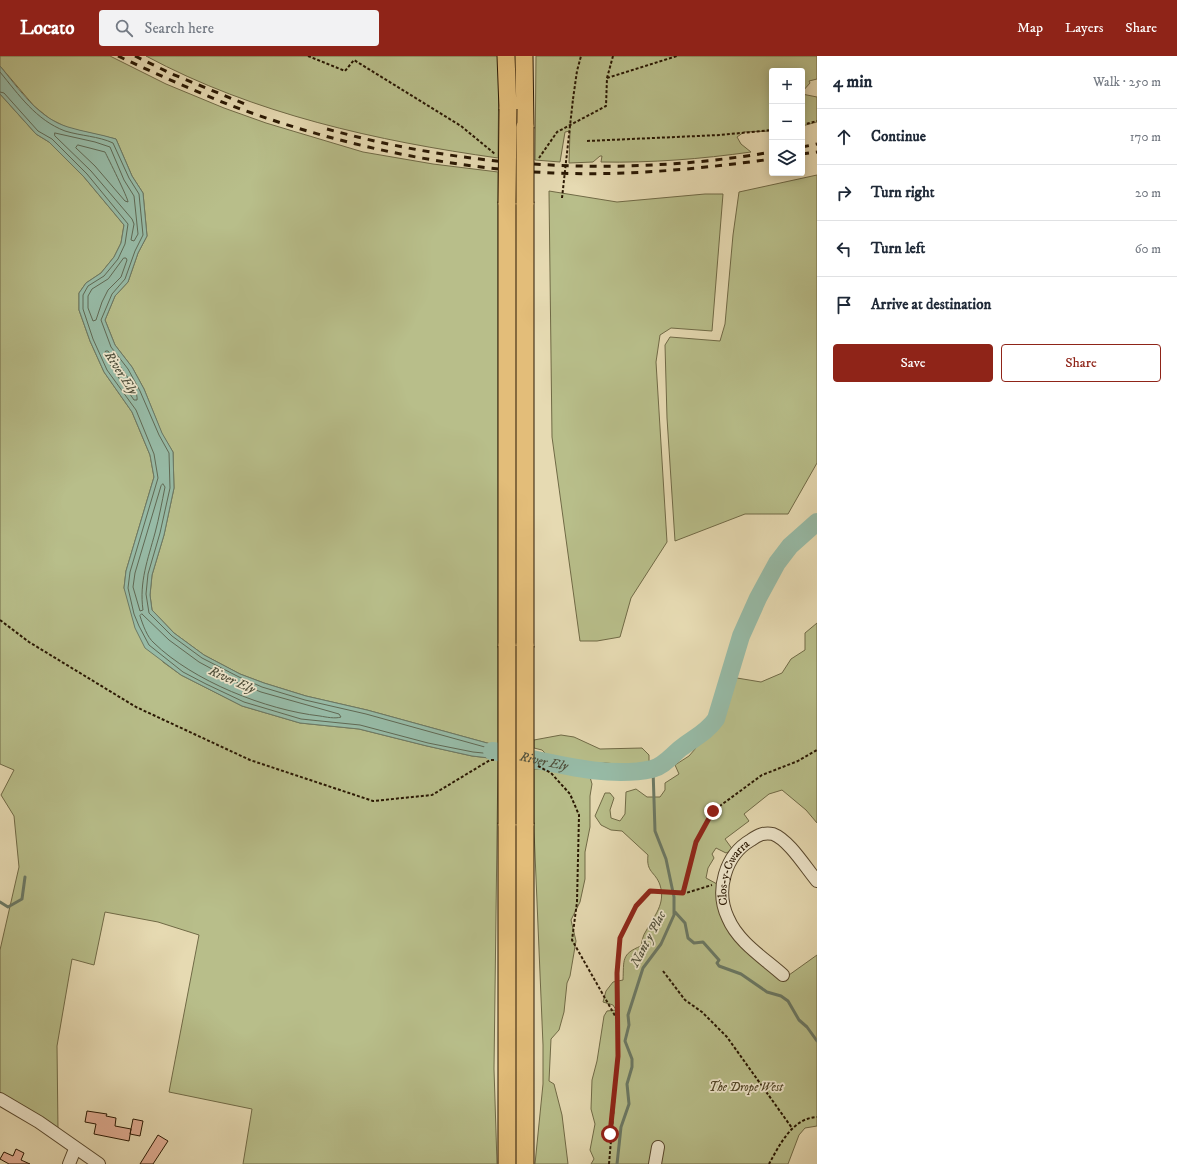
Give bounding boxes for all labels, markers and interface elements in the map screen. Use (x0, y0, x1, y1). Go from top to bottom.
search box (99, 10, 379, 46)
text: Locato (20, 17, 75, 40)
icon: search (113, 17, 135, 39)
text: Search here (145, 19, 214, 38)
text: Map (1017, 19, 1043, 37)
text: Layers (1065, 19, 1103, 37)
text: Share (1125, 19, 1157, 37)
map controls (769, 68, 805, 176)
button: + (769, 68, 805, 104)
text: 4 min (833, 71, 872, 93)
text: Walk · 250 m (1093, 74, 1161, 90)
button: − (769, 104, 805, 140)
icon: ahead (833, 126, 855, 148)
text: Continue (871, 127, 926, 146)
text: 170 m (1130, 129, 1161, 145)
button: layers (769, 140, 805, 176)
icon: right (833, 182, 855, 204)
text: Turn right (871, 183, 934, 202)
text: 20 m (1135, 185, 1161, 201)
icon: left (833, 238, 855, 260)
text: Turn left (871, 239, 925, 258)
text: 60 m (1135, 241, 1161, 257)
icon: arrive (833, 294, 855, 316)
text: Arrive at destination (871, 295, 991, 314)
button: Save (833, 344, 993, 382)
button: Share (1001, 344, 1161, 382)
water label: River Ely (101, 347, 141, 398)
water label: River Ely (206, 662, 258, 698)
water label: River Ely (517, 748, 570, 774)
route end (704, 802, 722, 820)
street label: Clos-y-Cwarra (715, 836, 753, 907)
water label: Nant y Plac (626, 908, 670, 971)
park label: The Drope West (709, 1080, 784, 1095)
route start (601, 1125, 619, 1143)

